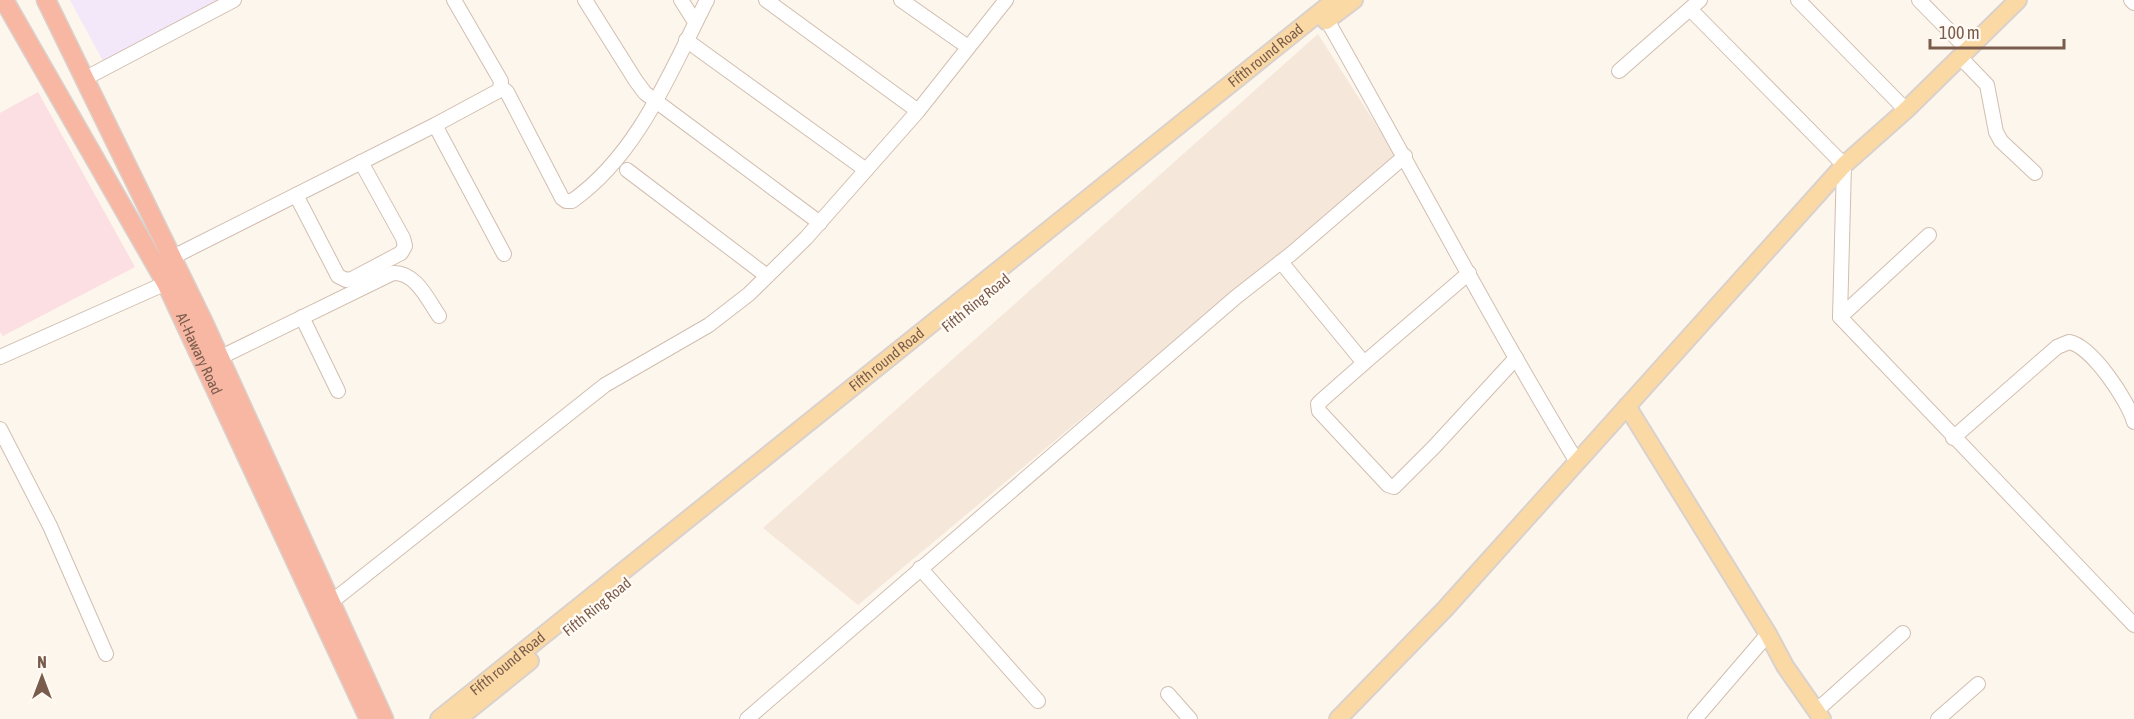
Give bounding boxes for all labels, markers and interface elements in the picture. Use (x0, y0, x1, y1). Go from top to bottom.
scale bar (1930, 12, 2064, 50)
street label: Fifth round Road (1225, 20, 1306, 90)
text: 100 m (1939, 22, 1980, 43)
street label: Fifth Ring Road (938, 270, 1013, 335)
street label: Al-Hawary Road (173, 310, 226, 397)
street label: Fifth round Road (845, 324, 927, 395)
street label: Fifth Ring Road (559, 574, 634, 639)
street label: Fifth round Road (466, 628, 548, 699)
north arrow (12, 647, 72, 707)
text: N (37, 653, 47, 671)

